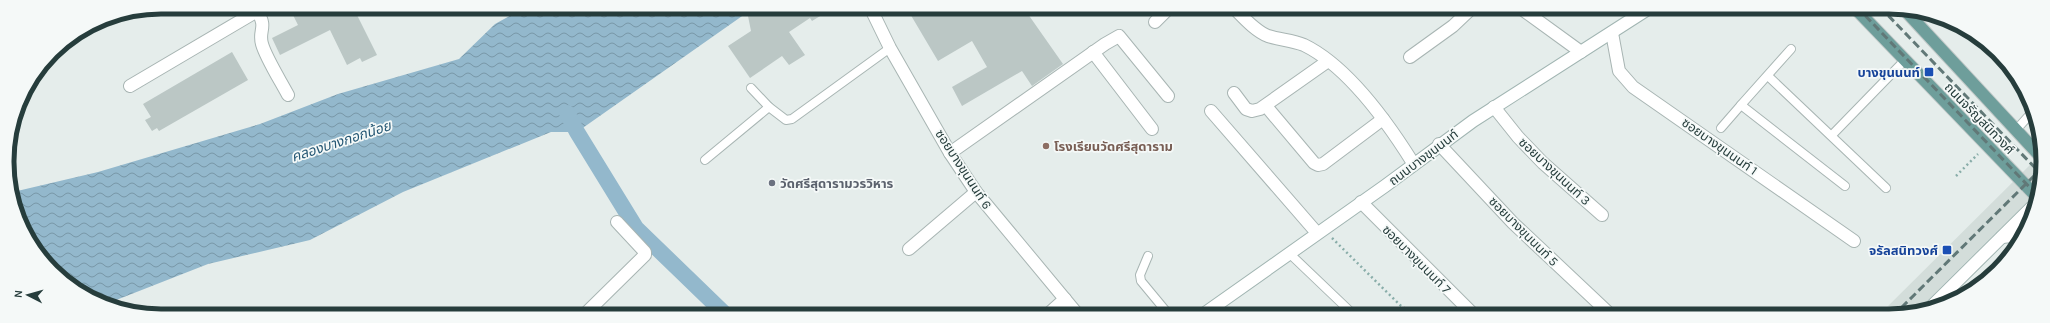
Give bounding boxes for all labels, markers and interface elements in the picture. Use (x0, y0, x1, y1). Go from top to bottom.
place label: บางขุนนนท์ (1857, 65, 1920, 80)
marker: บางขุนนนท์ (1923, 66, 1935, 78)
street label: ถนนจรัญสนิทวงศ์ (1942, 79, 2018, 157)
street label: ซอยบางขุนนนท์ 1 (1679, 115, 1760, 178)
water label: คลองบางกอกน้อย (289, 117, 395, 166)
street label: ถนนบางขุนนนท์ (1386, 126, 1461, 188)
street label: ซอยบางขุนนนท์ 6 (932, 127, 995, 212)
street label: ซอยบางขุนนนท์ 3 (1516, 134, 1594, 208)
place label: โรงเรียนวัดศรีสุดาราม (1054, 139, 1173, 154)
marker: โรงเรียนวัดศรีสุดาราม (1041, 141, 1051, 151)
place label: วัดศรีสุดารามวรวิหาร (780, 176, 894, 191)
marker: วัดศรีสุดารามวรวิหาร (767, 178, 777, 188)
street label: ซอยบางขุนนนท์ 5 (1486, 194, 1561, 269)
street label: ซอยบางขุนนนท์ 7 (1379, 222, 1454, 297)
place label: จรัลสนิทวงศ์ (1869, 243, 1938, 258)
marker: จรัลสนิทวงศ์ (1941, 244, 1953, 256)
north arrow (8, 275, 48, 315)
text: N (12, 289, 25, 299)

